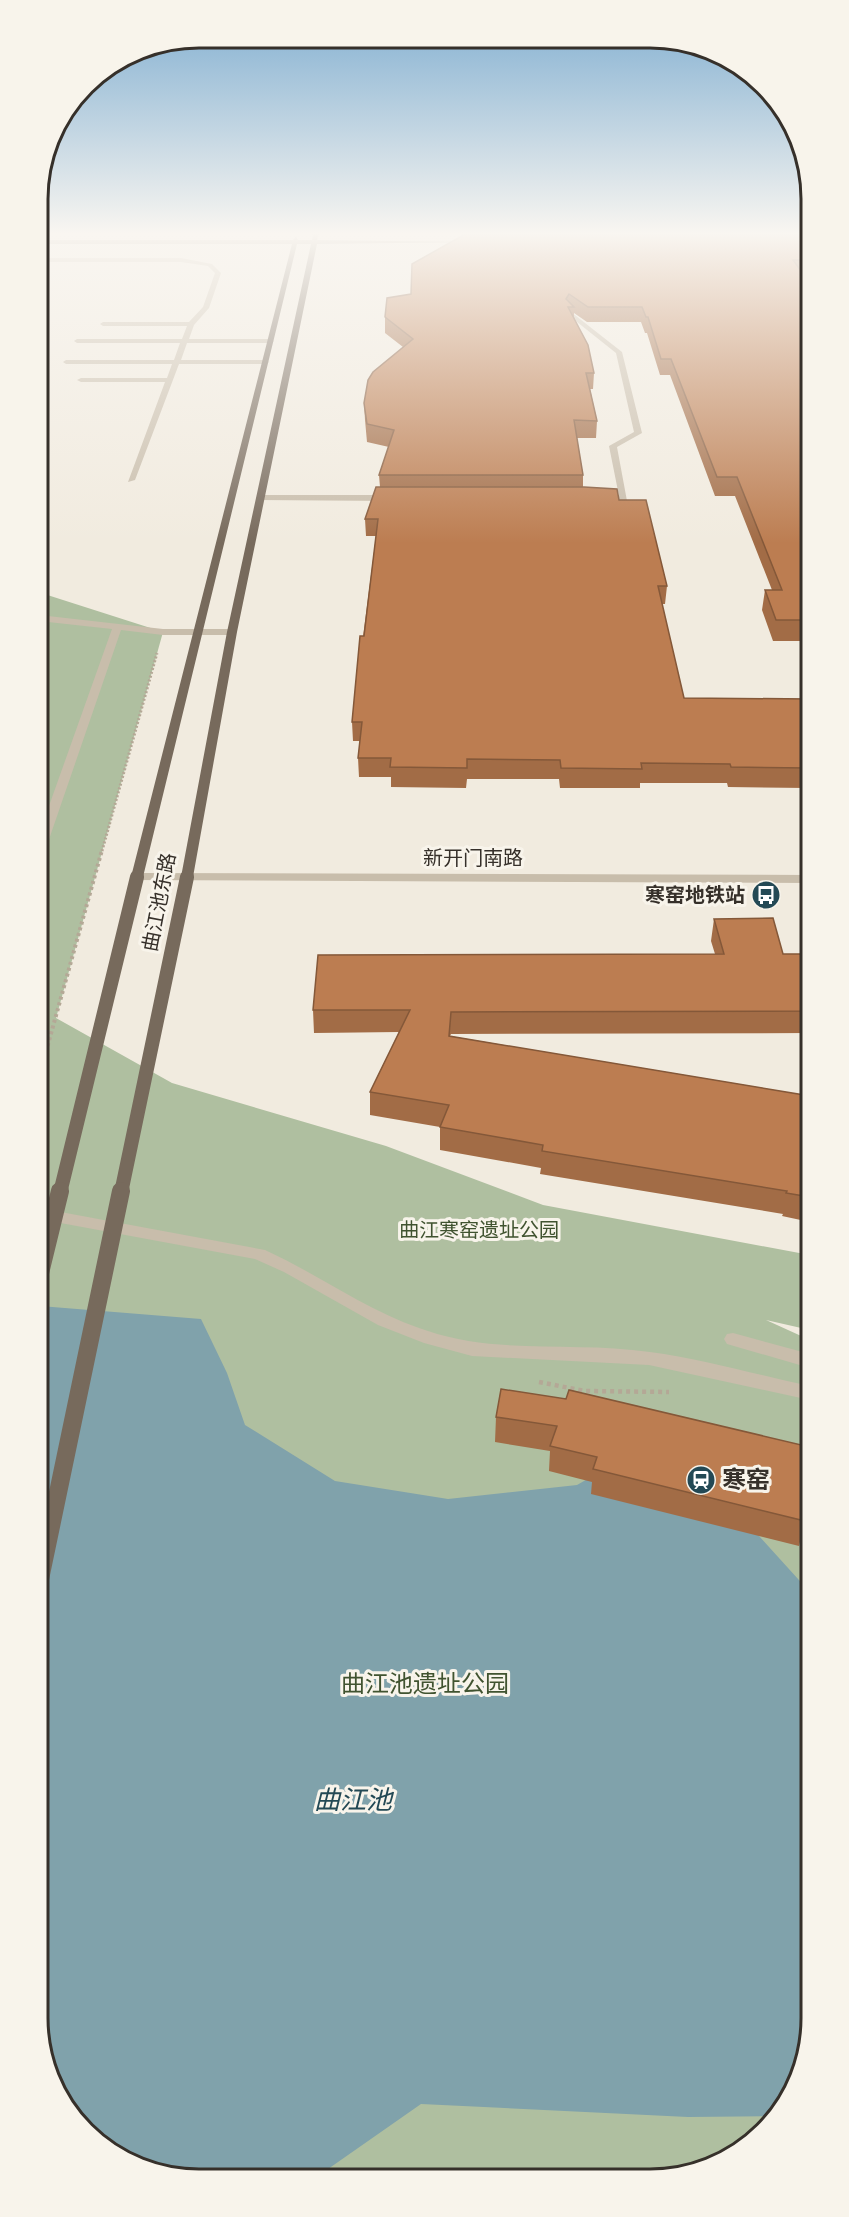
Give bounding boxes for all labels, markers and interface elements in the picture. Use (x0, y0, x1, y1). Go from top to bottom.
street label: 新开门南路 (423, 845, 523, 870)
street label: 曲江池东路 (137, 850, 180, 953)
bus stop icon: 寒窑地铁站 (750, 879, 782, 911)
place label: 寒窑地铁站 (645, 882, 745, 907)
park label: 曲江寒窑遗址公园 (399, 1217, 559, 1242)
station icon: 寒窑 (685, 1464, 717, 1496)
place label: 寒窑 (722, 1464, 770, 1494)
park label: 曲江池遗址公园 (341, 1668, 509, 1698)
water label: 曲江池 (314, 1783, 395, 1816)

